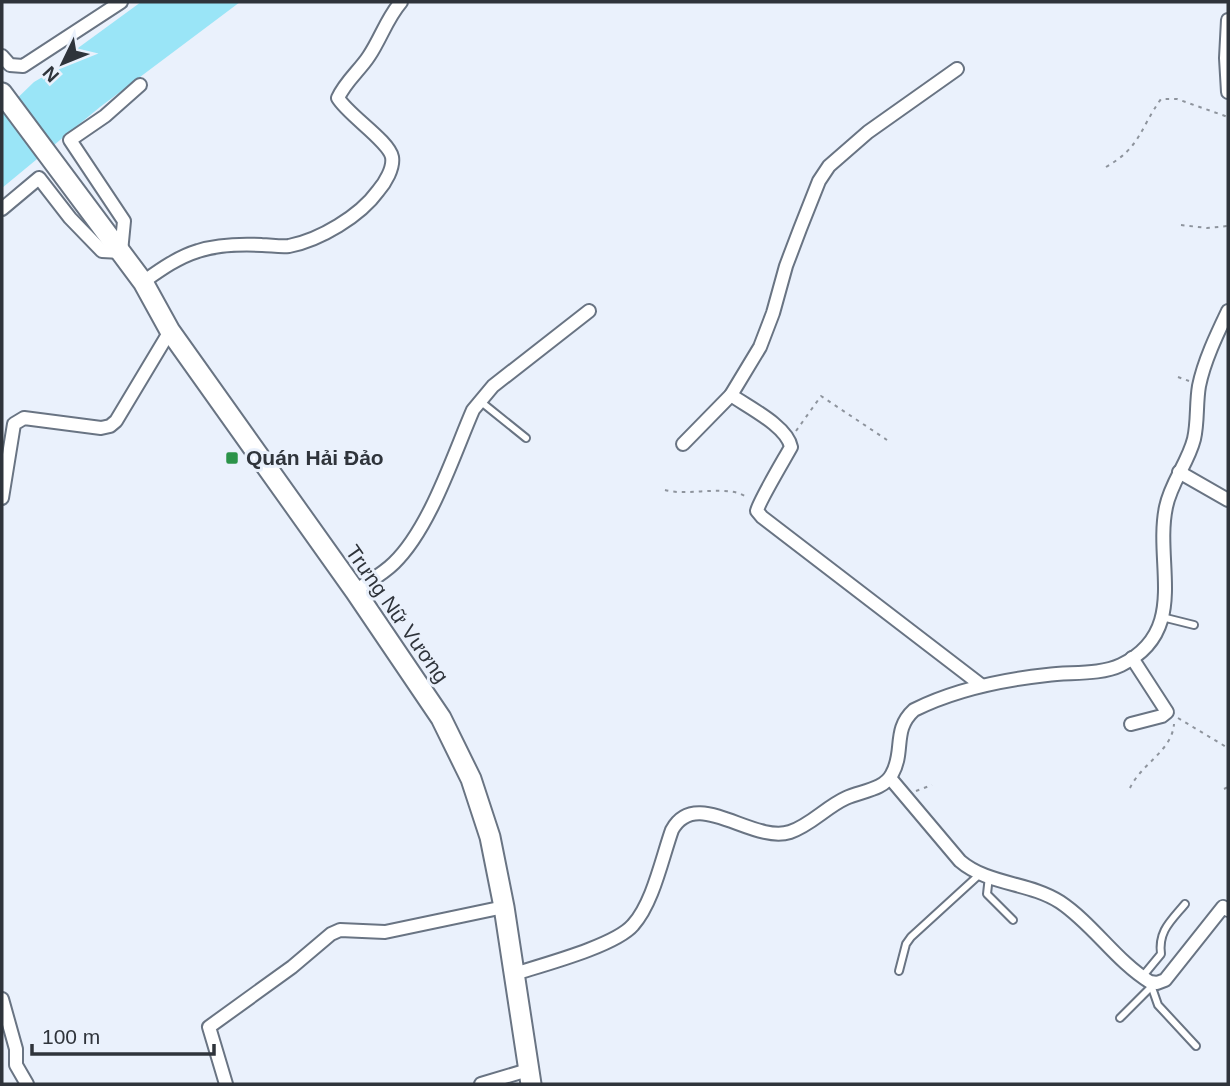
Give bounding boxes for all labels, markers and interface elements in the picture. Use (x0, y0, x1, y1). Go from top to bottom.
north arrow (28, 28, 98, 98)
text: N (39, 62, 63, 86)
place label: Quán Hải Đảo (246, 446, 384, 469)
marker: Quán Hải Đảo (224, 450, 240, 466)
street label: Trưng Nữ Vương (341, 541, 453, 687)
scale bar (32, 1012, 214, 1056)
text: 100 m (42, 1025, 100, 1048)

